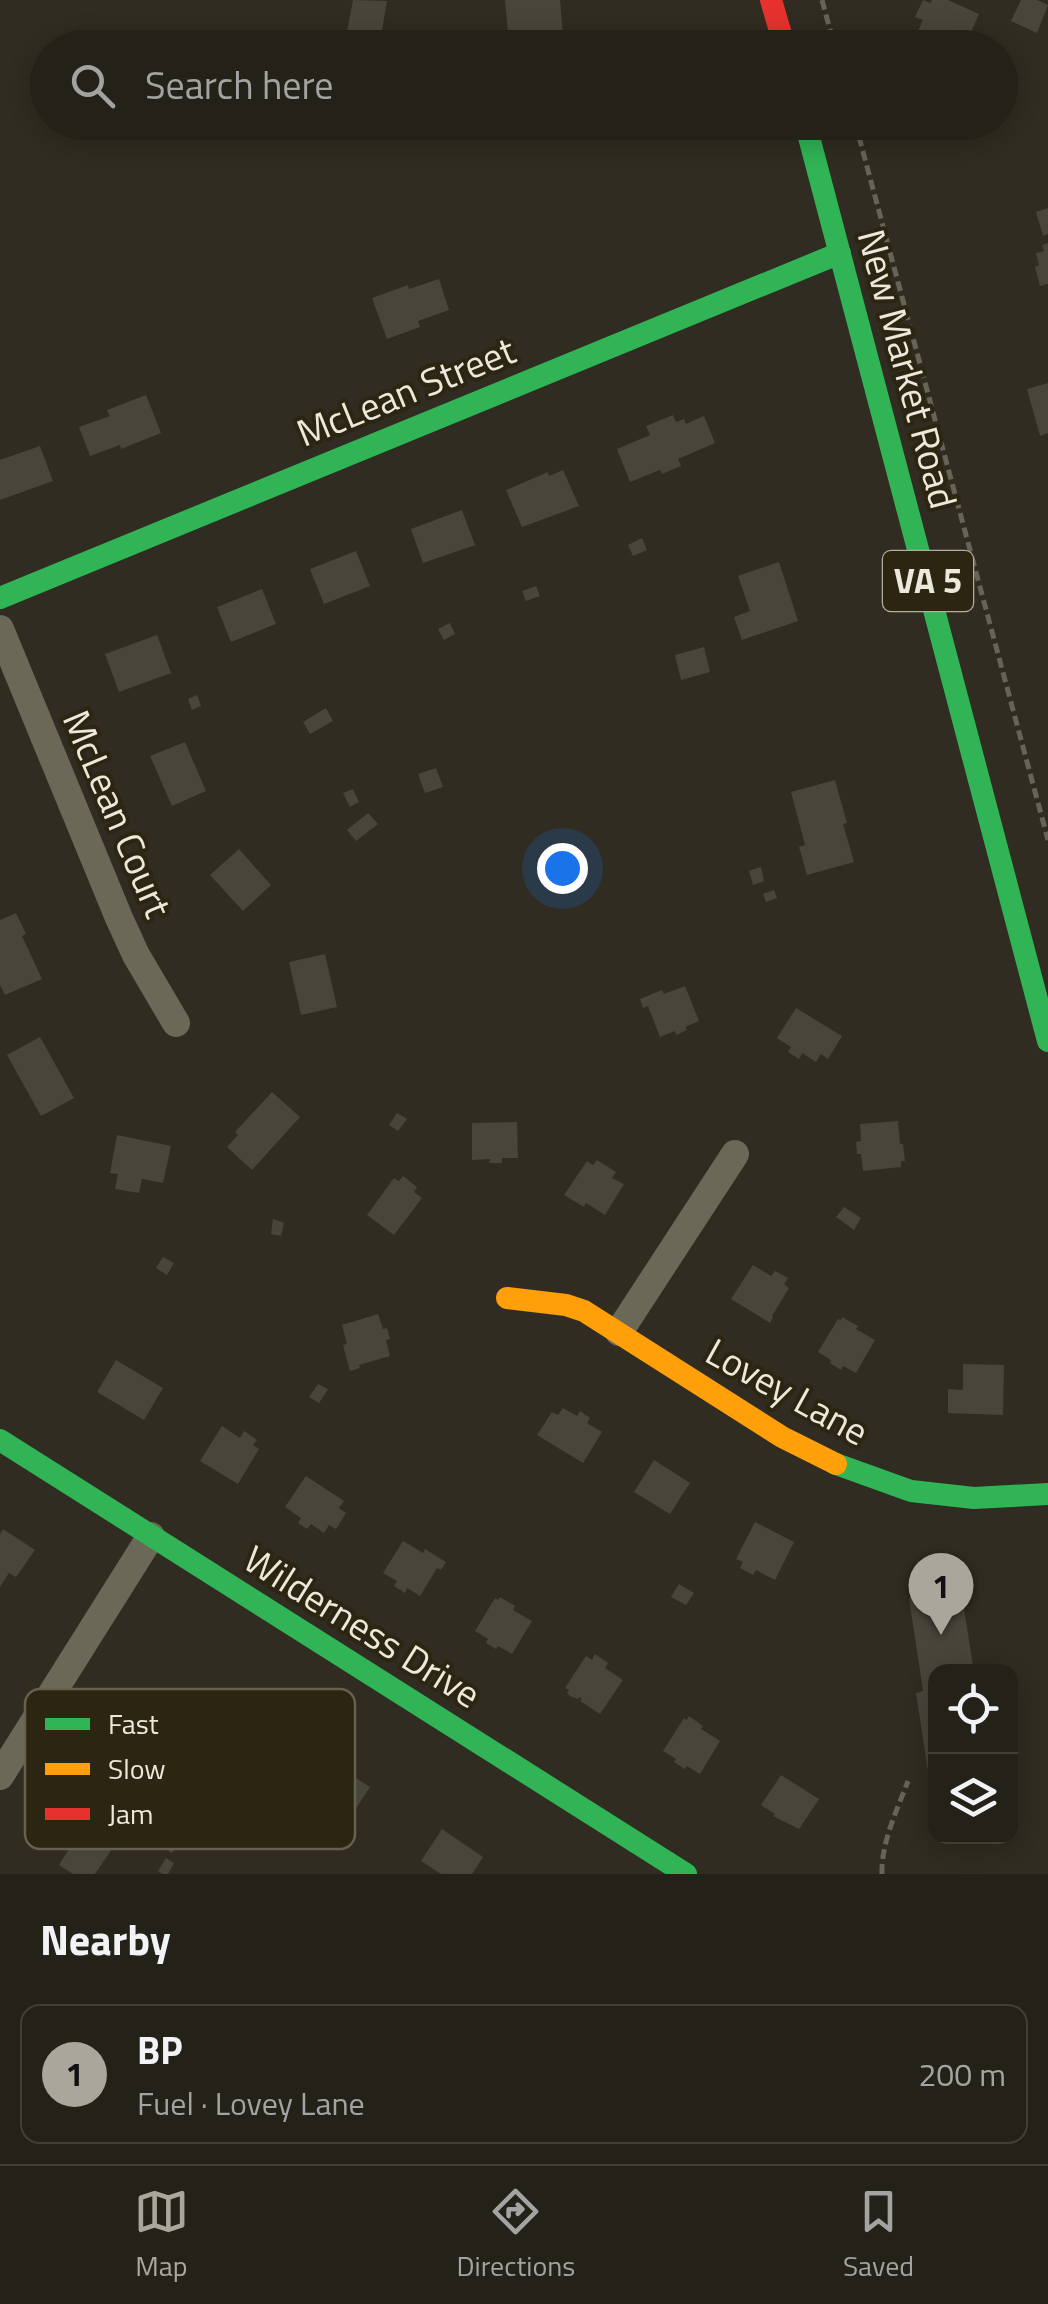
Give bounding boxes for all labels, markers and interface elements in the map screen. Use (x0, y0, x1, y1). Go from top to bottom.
search box (30, 30, 1018, 140)
text: Search here (145, 56, 333, 114)
icon: search (65, 58, 120, 113)
street label: New Market Road (843, 223, 973, 515)
street label: McLean Street (288, 321, 524, 461)
road number: VA 5 (883, 551, 973, 611)
street label: McLean Court (48, 701, 188, 926)
your location (537, 843, 588, 894)
street label: Lovey Lane (696, 1323, 879, 1460)
street label: Wilderness Drive (233, 1530, 492, 1722)
pin: 1 (908, 1552, 974, 1635)
map controls (928, 1664, 1018, 1844)
button: locate (928, 1664, 1018, 1754)
legend (25, 1689, 355, 1849)
text: Fast (108, 1702, 159, 1745)
text: Slow (108, 1747, 166, 1790)
button: layers (928, 1754, 1018, 1844)
text: Jam (108, 1792, 154, 1835)
text: Nearby (40, 1907, 171, 1971)
text: BP (137, 2021, 183, 2079)
text: 1 (66, 2050, 83, 2098)
text: 200 m (918, 2050, 1006, 2098)
text: Fuel · Lovey Lane (137, 2079, 365, 2127)
tab: Map (134, 2184, 189, 2287)
tab: Directions (457, 2184, 575, 2287)
tab: Saved (843, 2184, 914, 2287)

